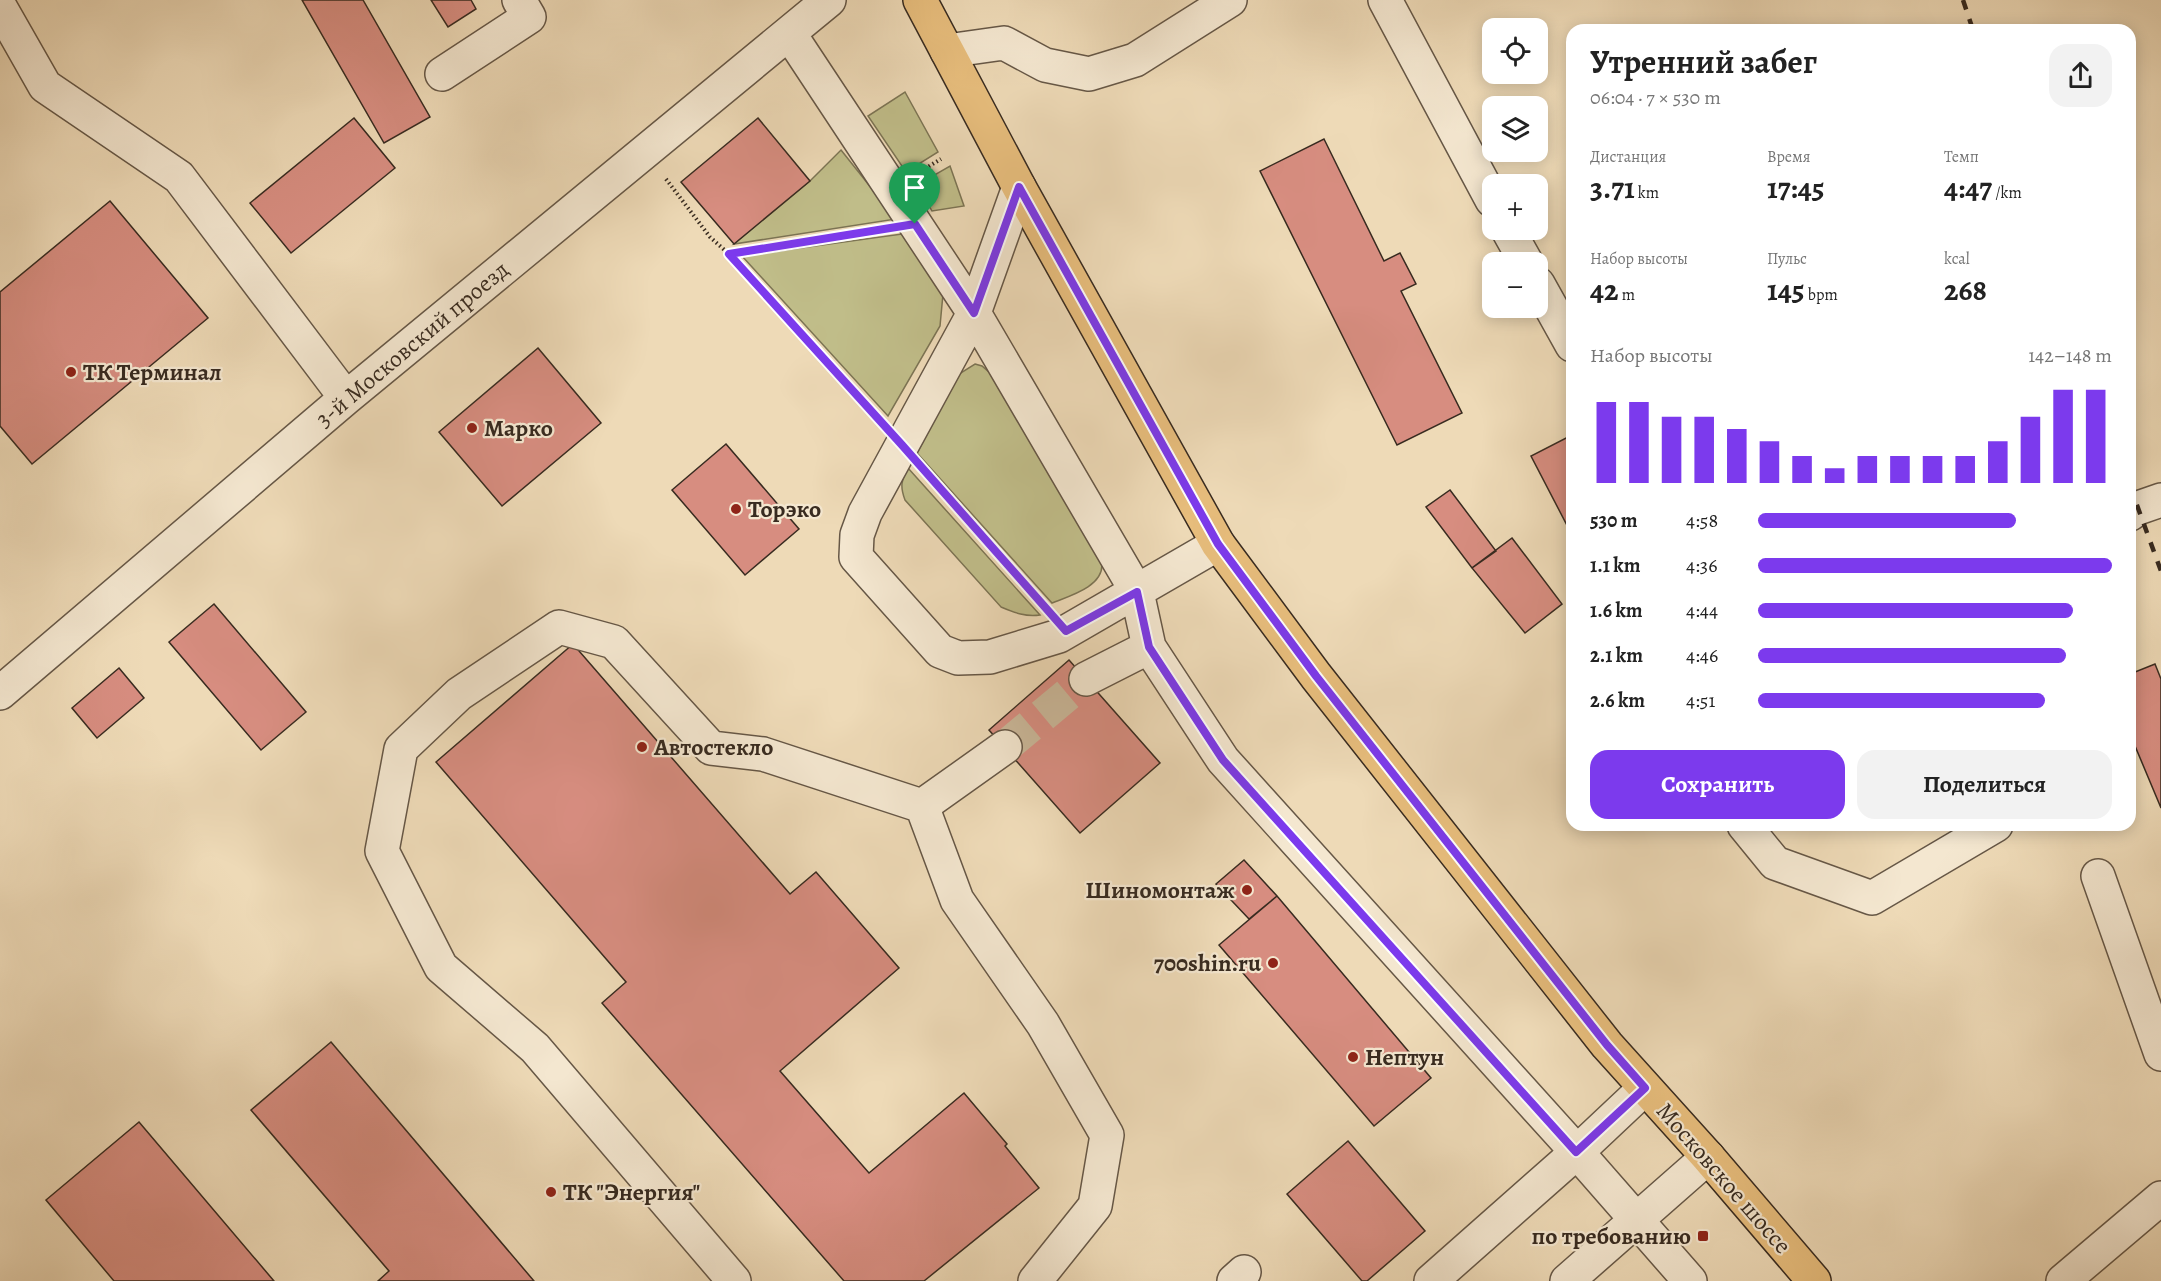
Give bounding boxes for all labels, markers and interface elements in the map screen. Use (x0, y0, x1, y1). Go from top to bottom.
map controls (1482, 18, 1548, 318)
button: locate (1482, 18, 1548, 84)
text: Утренний забег (1590, 39, 1817, 84)
button: share (2049, 44, 2112, 107)
text: 06:04 · 7 × 530 m (1590, 84, 1721, 111)
button: layers (1482, 96, 1548, 162)
text: Дистанция (1590, 146, 1666, 168)
text: Время (1767, 146, 1811, 168)
text: Темп (1944, 146, 1979, 168)
pin (889, 162, 940, 224)
text: 3.71 (1590, 168, 1635, 208)
text: 17:45 (1767, 168, 1825, 208)
text: 4:47 (1944, 168, 1992, 208)
icon: arrive (898, 171, 931, 204)
button: + (1482, 174, 1548, 240)
text: km (1635, 182, 1659, 204)
text: /km (1992, 182, 2022, 204)
text: Набор высоты (1590, 248, 1688, 270)
text: Пульс (1767, 248, 1807, 270)
text: kcal (1944, 248, 1970, 270)
button: − (1482, 252, 1548, 318)
street label: 3-й Московский проезд (309, 254, 515, 434)
text: 42 (1590, 270, 1619, 310)
text: 145 (1767, 270, 1805, 310)
text: 268 (1944, 270, 1987, 310)
text: m (1619, 284, 1635, 306)
text: bpm (1805, 284, 1838, 306)
text: Набор высоты (1590, 342, 1713, 369)
text: 142–148 m (2028, 342, 2112, 369)
place label: ТК Терминал (83, 356, 222, 388)
marker: ТК Терминал (64, 365, 78, 379)
place label: Марко (484, 412, 553, 444)
marker: Марко (465, 421, 479, 435)
place label: Торэко (748, 493, 821, 525)
marker: Торэко (729, 502, 743, 516)
text: 530 m (1590, 507, 1637, 534)
text: 4:58 (1686, 507, 1718, 534)
text: 1.1 km (1590, 552, 1640, 579)
text: 4:36 (1686, 552, 1717, 579)
text: 1.6 km (1590, 597, 1643, 624)
text: 4:44 (1686, 597, 1718, 624)
text: 2.1 km (1590, 642, 1643, 669)
text: 4:46 (1686, 642, 1718, 669)
text: 2.6 km (1590, 687, 1645, 714)
text: 4:51 (1686, 687, 1715, 714)
place label: Автостекло (653, 731, 773, 763)
marker: Автостекло (635, 740, 649, 754)
button: Сохранить (1590, 750, 1845, 819)
button: Поделиться (1857, 750, 2112, 819)
place label: Шиномонтаж (1085, 874, 1235, 906)
marker: Шиномонтаж (1240, 883, 1254, 897)
place label: 700shin.ru (1154, 947, 1262, 979)
marker: 700shin.ru (1266, 956, 1280, 970)
place label: Нептун (1365, 1041, 1444, 1073)
marker: Нептун (1346, 1050, 1360, 1064)
street label: Московское шоссе (1649, 1095, 1799, 1261)
place label: ТК "Энергия" (563, 1176, 700, 1208)
marker: ТК "Энергия" (544, 1185, 558, 1199)
place label: по требованию (1532, 1220, 1691, 1252)
marker: по требованию (1696, 1229, 1710, 1243)

